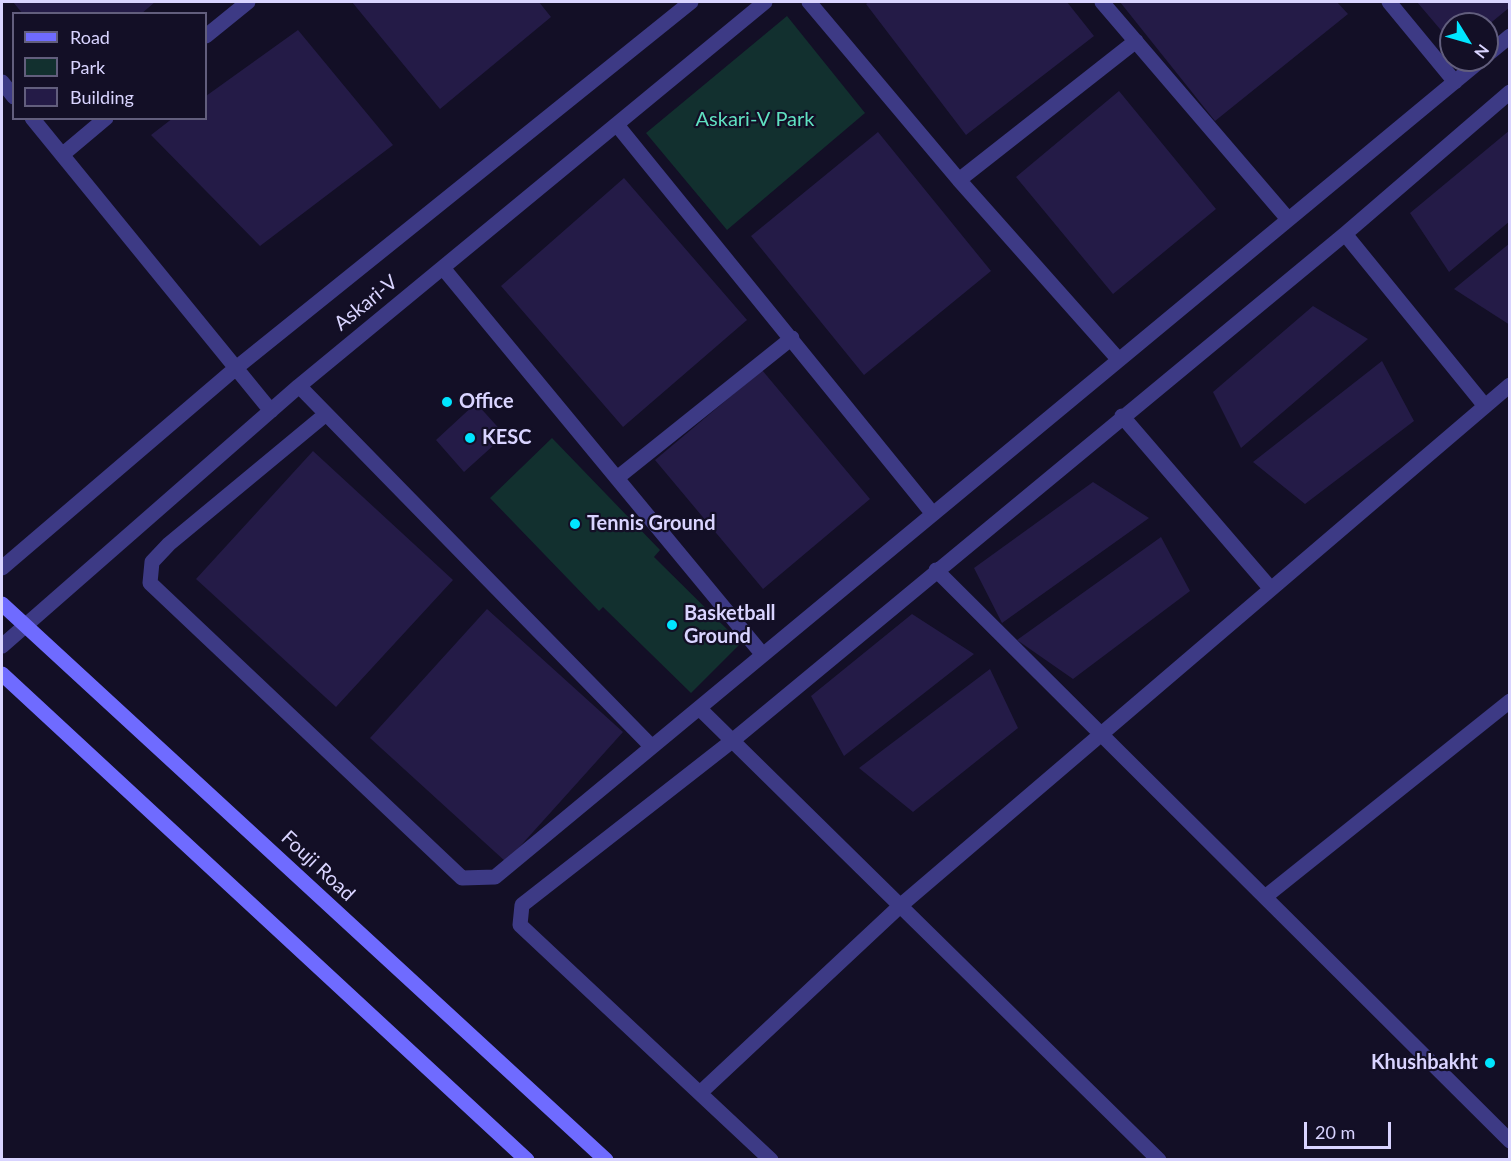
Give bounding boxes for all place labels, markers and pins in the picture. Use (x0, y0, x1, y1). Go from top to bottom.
place label: Office (459, 390, 514, 414)
marker: Office (440, 395, 454, 409)
place label: KESC (482, 426, 531, 450)
marker: KESC (463, 431, 477, 445)
place label: Tennis Ground (587, 512, 715, 536)
marker: Tennis Ground (568, 517, 582, 531)
place label: Basketball Ground (684, 602, 776, 649)
marker: Basketball Ground (665, 618, 679, 632)
place label: Khushbakht (1371, 1051, 1478, 1075)
marker: Khushbakht (1483, 1056, 1497, 1070)

